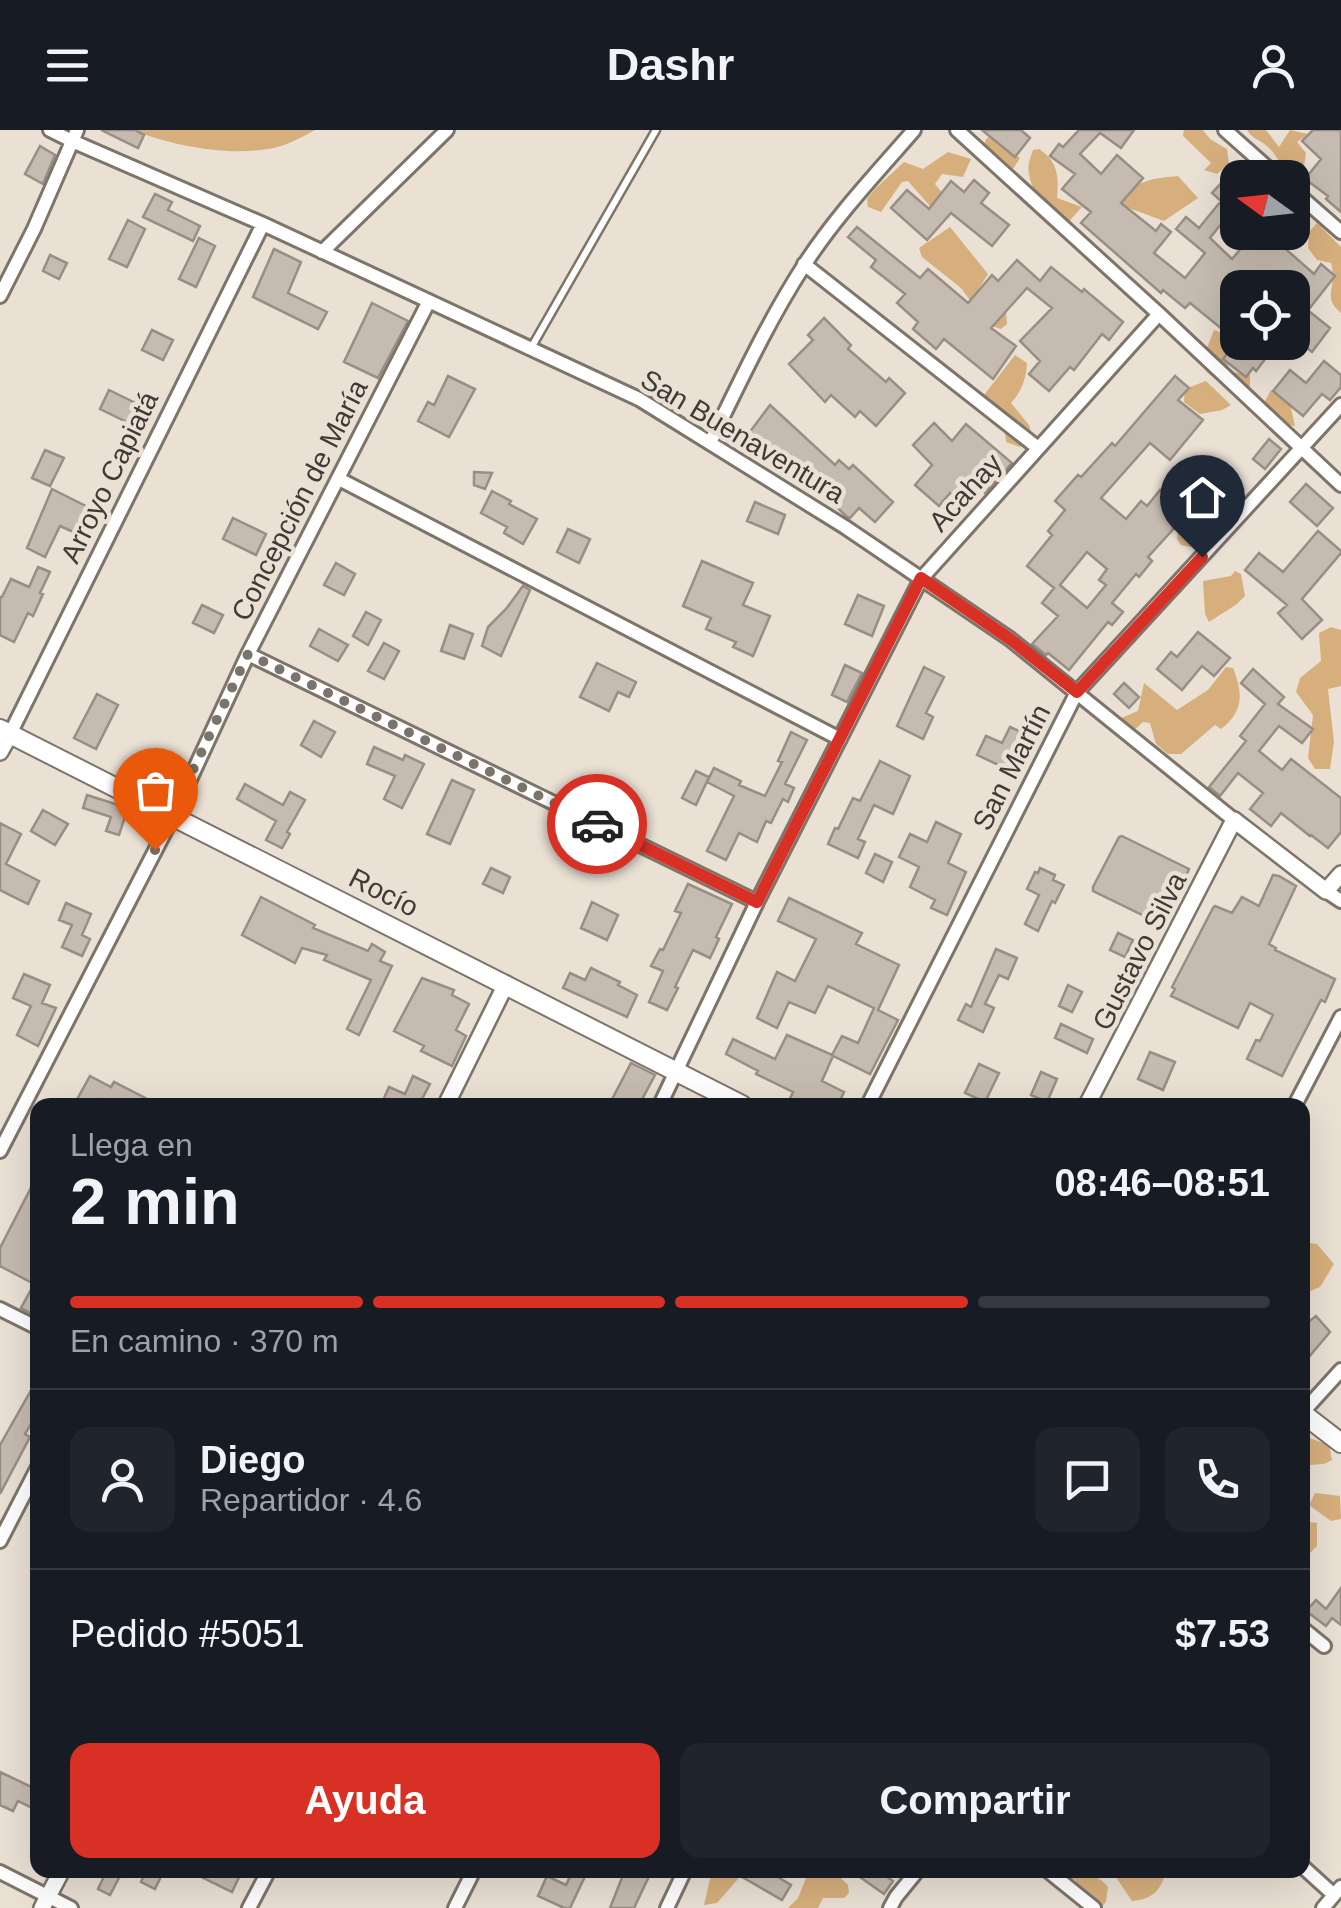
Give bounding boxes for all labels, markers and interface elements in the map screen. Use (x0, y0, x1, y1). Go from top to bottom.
icon: menu (40, 38, 95, 93)
icon: person (1246, 38, 1301, 93)
text: Dashr (607, 39, 734, 90)
north arrow (1220, 160, 1310, 250)
map controls (1220, 160, 1310, 360)
button: locate (1220, 270, 1310, 360)
street label: San Buenaventura (635, 363, 851, 510)
street label: Concepción de María (225, 374, 374, 626)
street label: Arroyo Capiatá (55, 386, 165, 568)
street label: Acahay (923, 447, 1008, 537)
pin (1160, 455, 1245, 558)
icon: home (1175, 470, 1230, 525)
street label: San Martín (967, 699, 1056, 835)
pin (113, 748, 198, 851)
icon: bag (128, 763, 183, 818)
courier (547, 774, 647, 874)
icon: car (570, 797, 625, 852)
street label: Rocío (344, 862, 423, 923)
street label: Gustavo Silva (1086, 867, 1193, 1035)
text: Llega en (70, 1127, 193, 1163)
text: 08:46–08:51 (1054, 1162, 1270, 1204)
text: 2 min (70, 1165, 240, 1238)
text: En camino · 370 m (70, 1323, 339, 1359)
button: person (70, 1427, 175, 1532)
button: chat (1035, 1427, 1140, 1532)
button: phone (1165, 1427, 1270, 1532)
text: Diego (200, 1439, 306, 1481)
text: Repartidor · 4.6 (200, 1482, 422, 1518)
text: Pedido #5051 (70, 1613, 305, 1655)
text: $7.53 (1175, 1613, 1270, 1655)
button: Ayuda (70, 1743, 660, 1858)
button: Compartir (680, 1743, 1270, 1858)

